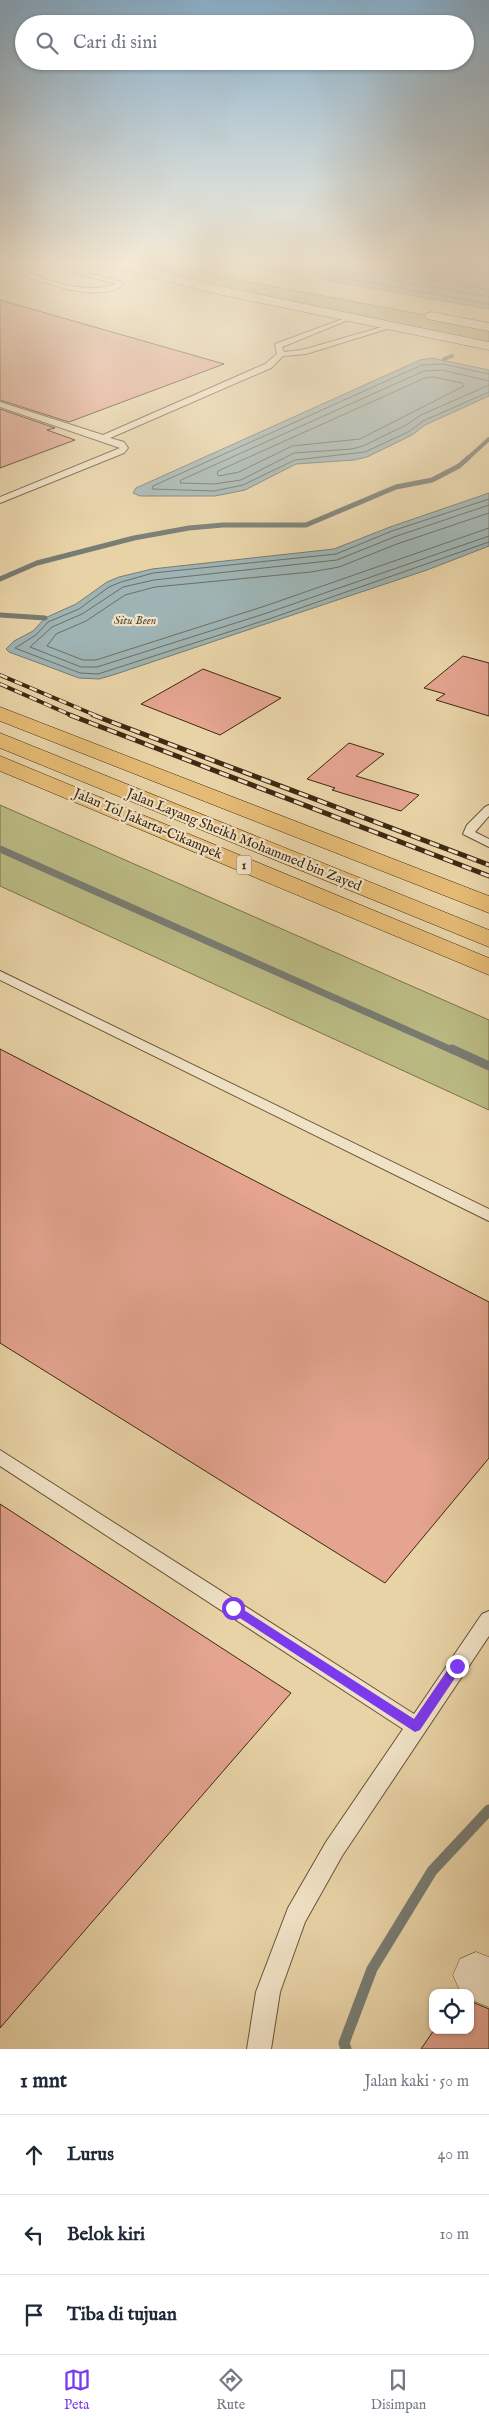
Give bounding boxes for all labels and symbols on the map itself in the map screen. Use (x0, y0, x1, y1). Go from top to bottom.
water label: Situ Been (114, 613, 157, 628)
street label: Jalan Tol Jakarta–Cikampek (69, 784, 226, 864)
street label: Jalan Layang Sheikh Mohammed bin Zayed (122, 784, 365, 896)
road number: 1 (236, 856, 252, 874)
route start (222, 1597, 245, 1620)
route end (446, 1655, 469, 1678)

